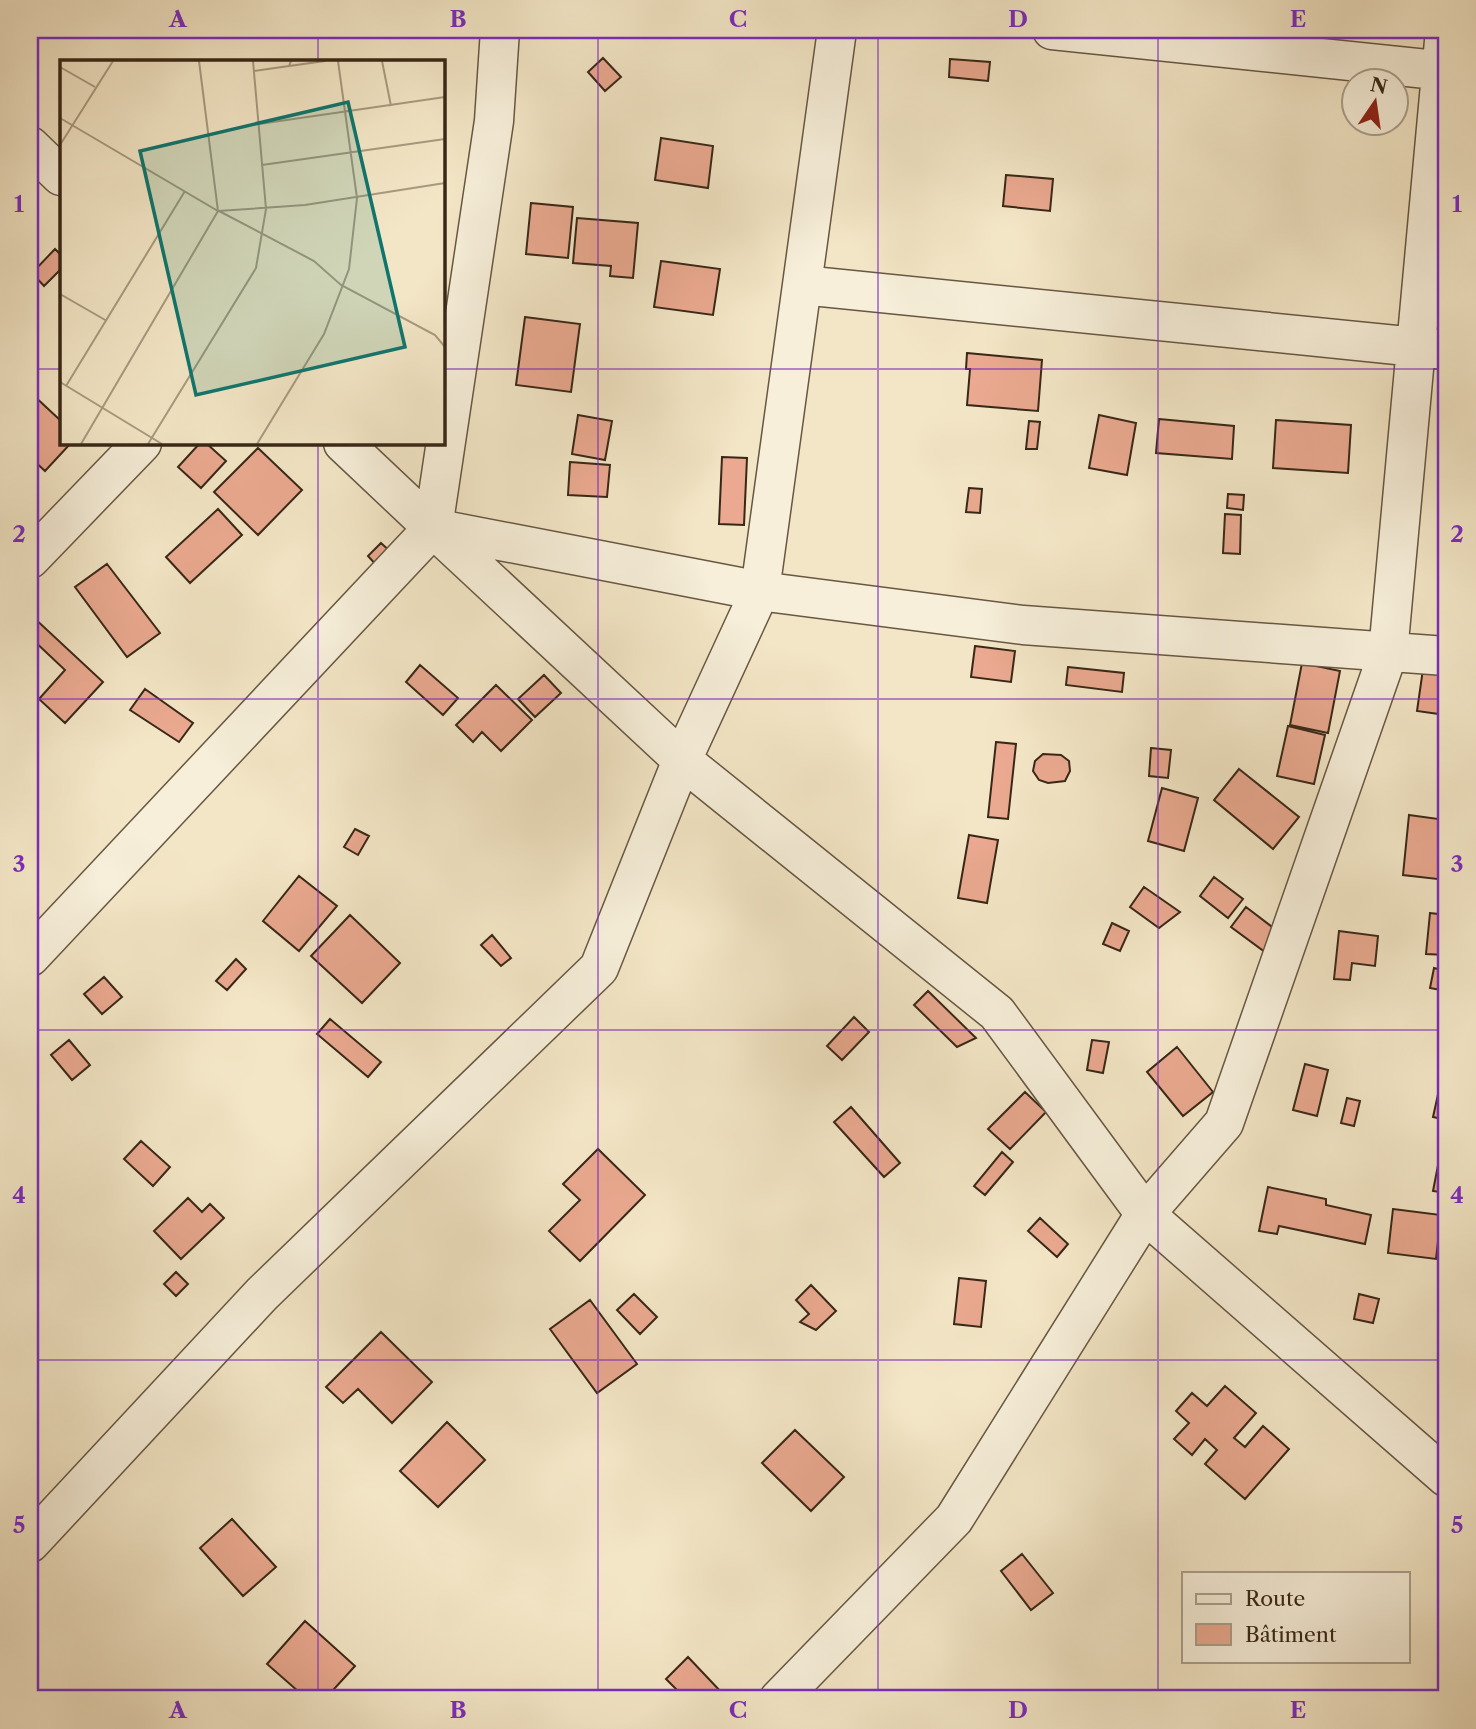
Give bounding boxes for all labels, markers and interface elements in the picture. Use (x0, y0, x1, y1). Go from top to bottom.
text: A (168, 5, 188, 33)
text: B (449, 5, 467, 33)
text: C (729, 5, 747, 33)
text: D (1008, 5, 1028, 33)
text: E (1290, 5, 1306, 33)
inset map (60, 60, 444, 444)
north arrow (1340, 66, 1410, 136)
text: N (1368, 73, 1389, 99)
text: 1 (14, 190, 25, 218)
text: 1 (1452, 190, 1463, 218)
text: 2 (12, 520, 26, 548)
text: 2 (1450, 520, 1464, 548)
text: 3 (13, 850, 26, 878)
text: 3 (1451, 850, 1464, 878)
text: 4 (12, 1181, 26, 1209)
text: 4 (1450, 1181, 1464, 1209)
text: 5 (13, 1511, 25, 1539)
text: 5 (1451, 1511, 1463, 1539)
legend (1182, 1572, 1410, 1662)
text: Route (1245, 1586, 1305, 1611)
text: Bâtiment (1245, 1622, 1337, 1647)
text: A (168, 1696, 188, 1724)
text: B (449, 1696, 467, 1724)
text: C (729, 1696, 747, 1724)
text: D (1008, 1696, 1028, 1724)
text: E (1290, 1696, 1306, 1724)

